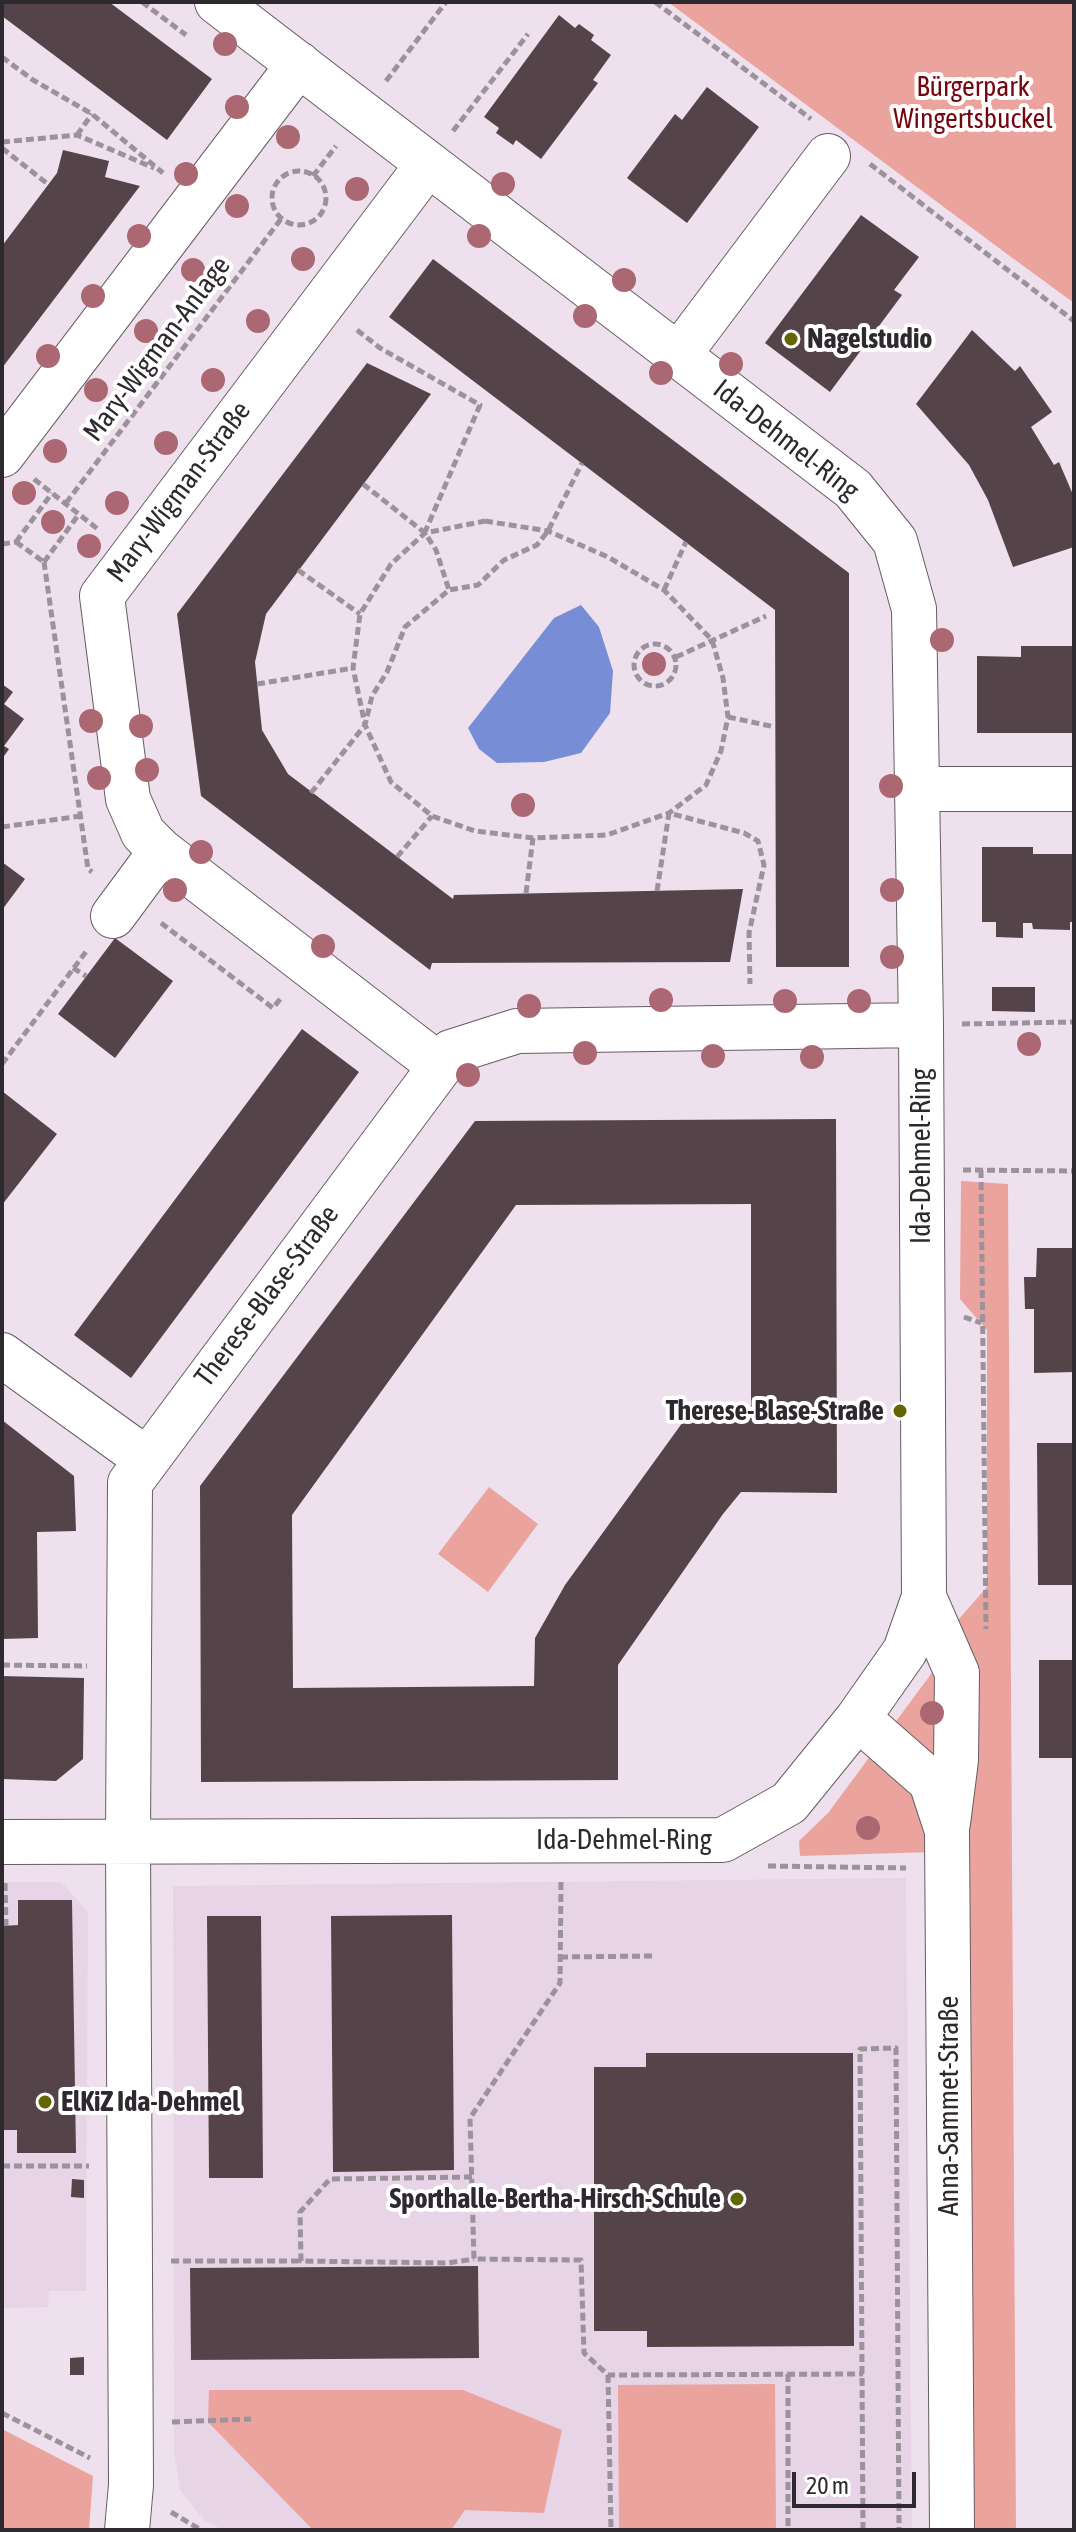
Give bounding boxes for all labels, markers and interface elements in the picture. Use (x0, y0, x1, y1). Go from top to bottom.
park label: Bürgerpark Wingertsbuckel (893, 70, 1053, 136)
street label: Mary-Wigman-Anlage (76, 250, 238, 448)
place label: Nagelstudio (807, 322, 932, 356)
marker: Nagelstudio (782, 330, 800, 348)
street label: Ida-Dehmel-Ring (706, 373, 866, 507)
street label: Mary-Wigman-Straße (100, 395, 258, 589)
street label: Ida-Dehmel-Ring (904, 1068, 938, 1244)
street label: Therese-Blase-Straße (188, 1199, 346, 1393)
place label: Therese-Blase-Straße (666, 1394, 884, 1428)
marker: Therese-Blase-Straße (891, 1402, 909, 1420)
street label: Ida-Dehmel-Ring (536, 1823, 712, 1857)
street label: Anna-Sammet-Straße (932, 1996, 966, 2216)
place label: ElKiZ Ida-Dehmel (61, 2085, 240, 2119)
marker: ElKiZ Ida-Dehmel (36, 2093, 54, 2111)
place label: Sporthalle-Bertha-Hirsch-Schule (389, 2182, 721, 2216)
marker: Sporthalle-Bertha-Hirsch-Schule (728, 2190, 746, 2208)
scale bar (796, 2456, 920, 2506)
text: 20 m (806, 2472, 849, 2499)

